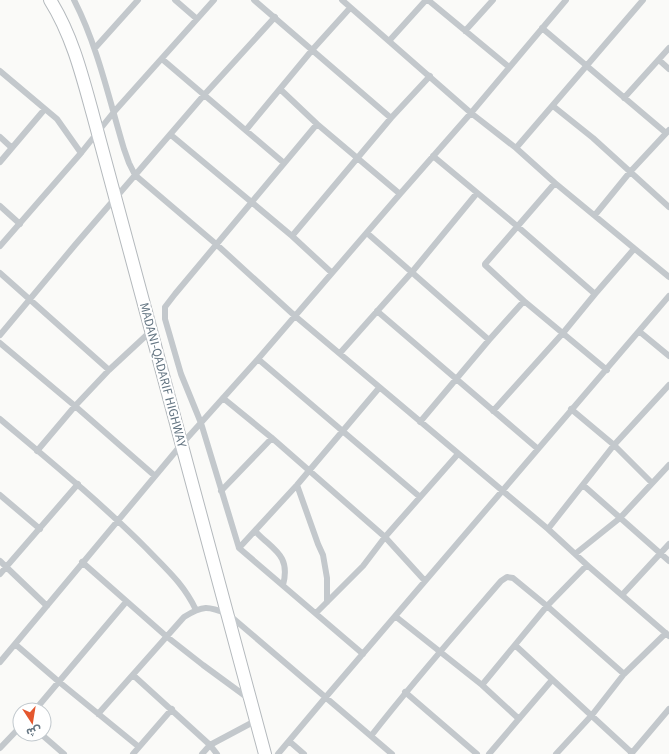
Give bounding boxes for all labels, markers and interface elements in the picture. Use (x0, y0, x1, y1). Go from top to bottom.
street label: MADANI-QADARIF HIGHWAY (135, 301, 191, 450)
north arrow (12, 702, 52, 742)
text: ش (25, 722, 43, 740)

